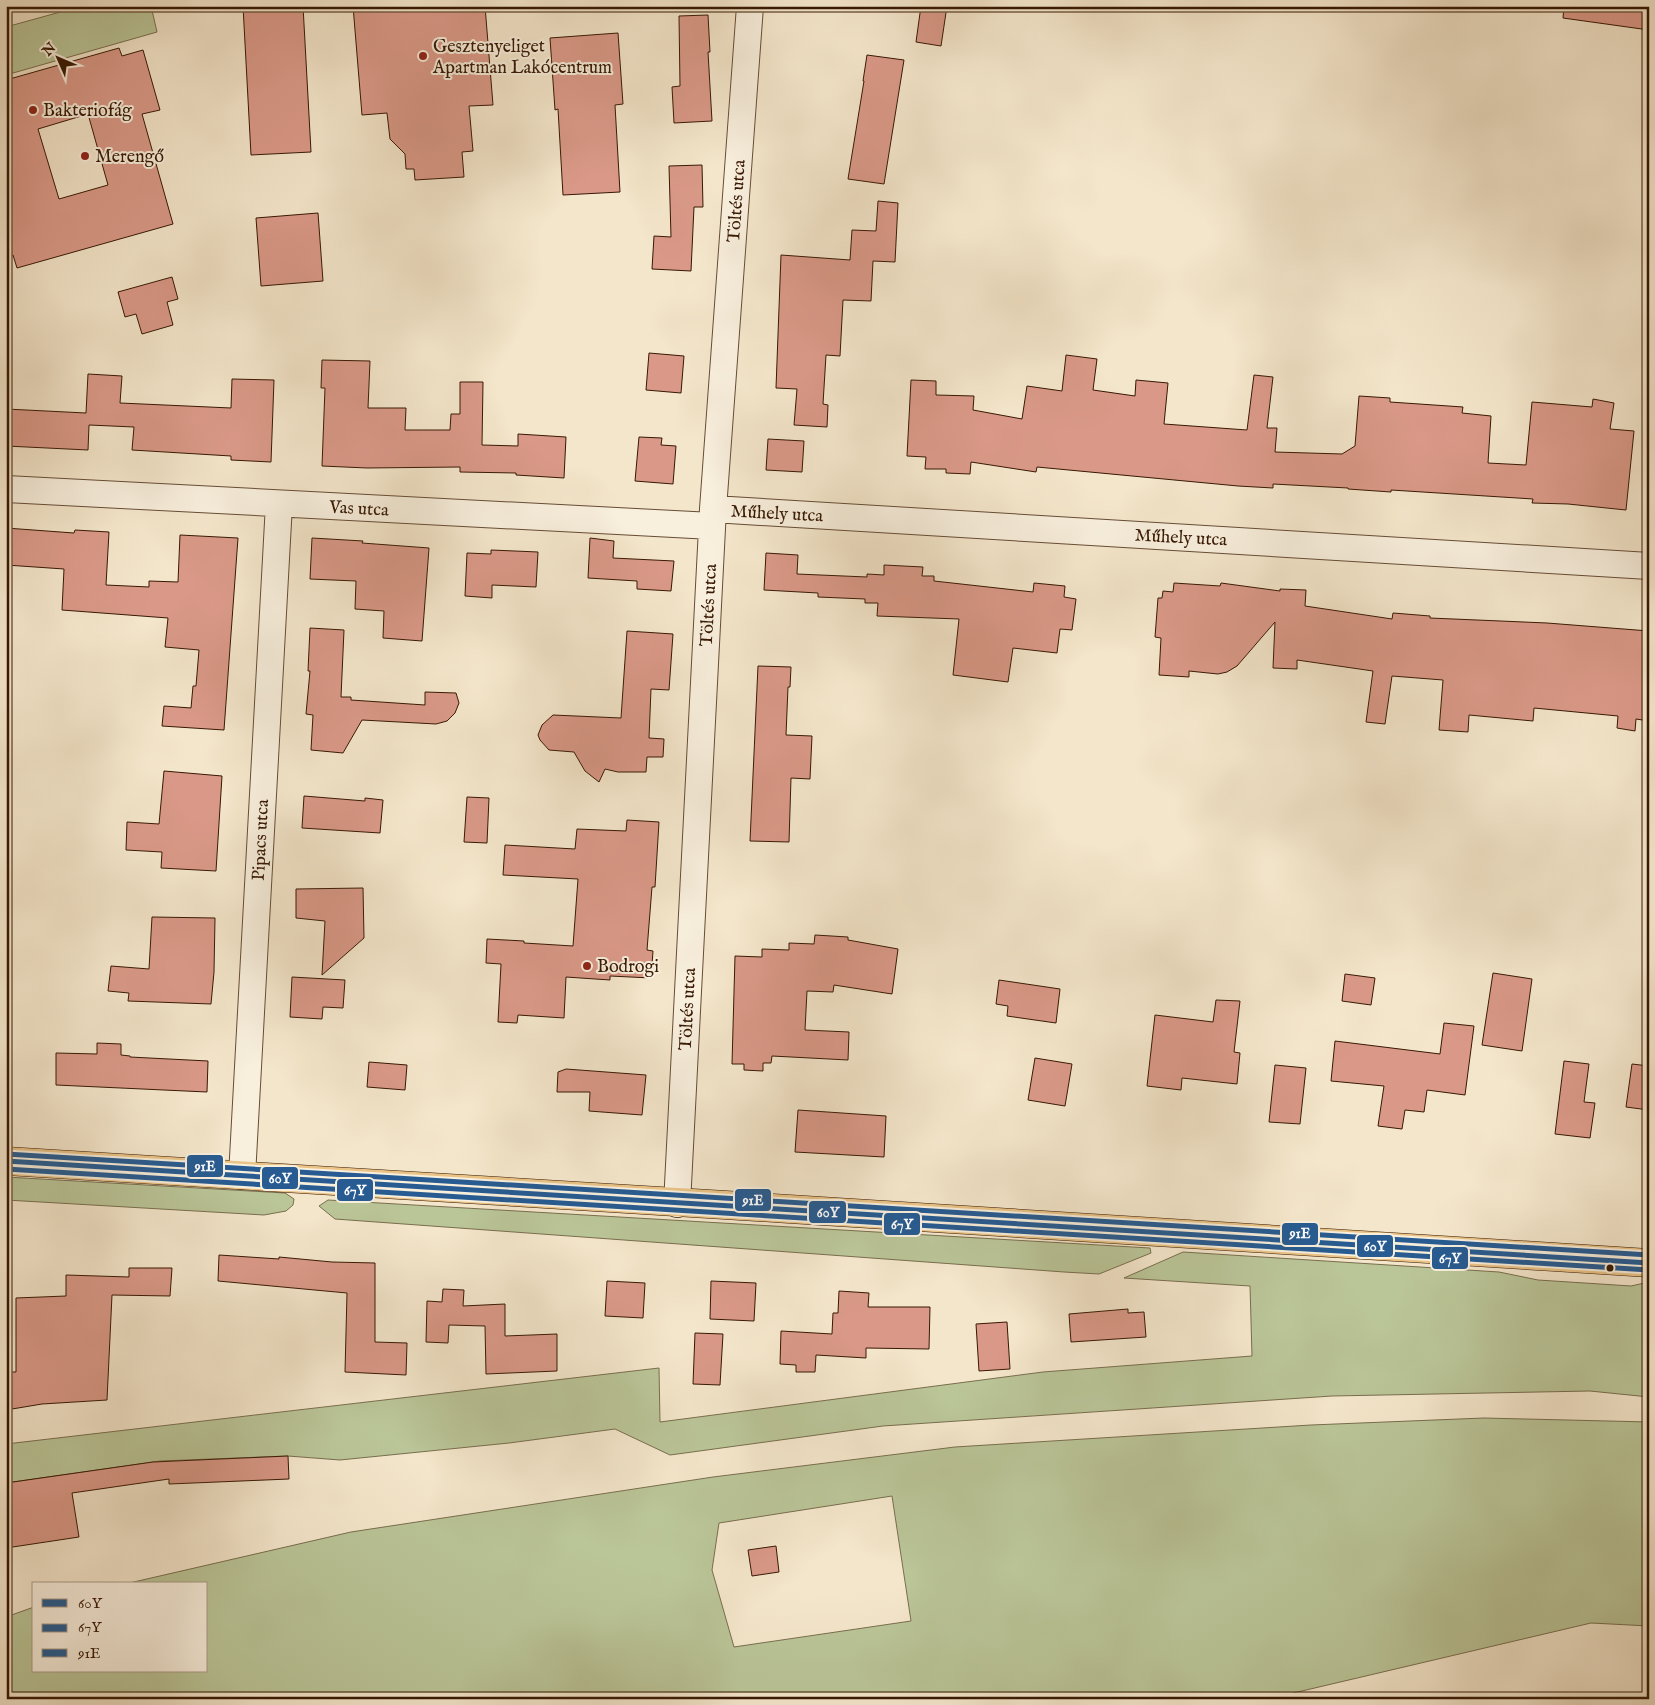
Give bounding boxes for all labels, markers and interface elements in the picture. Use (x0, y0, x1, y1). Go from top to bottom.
north arrow (32, 32, 82, 82)
place label: Gesztenyeliget Apartman Lakócentrum (432, 36, 612, 80)
text: N (38, 39, 60, 61)
marker: Gesztenyeliget Apartman Lakócentrum (417, 50, 429, 62)
place label: Bakteriofág (43, 100, 132, 123)
marker: Bakteriofág (27, 104, 39, 116)
place label: Merengő (95, 146, 164, 169)
marker: Merengő (79, 150, 91, 162)
street label: Töltés utca (723, 159, 752, 243)
street label: Vas utca (328, 496, 390, 523)
street label: Műhely utca (730, 501, 824, 528)
street label: Műhely utca (1134, 525, 1228, 552)
street label: Töltés utca (696, 563, 723, 647)
street label: Pipacs utca (248, 798, 275, 881)
place label: Bodrogi (597, 956, 659, 979)
marker: Bodrogi (581, 960, 593, 972)
street label: Töltés utca (675, 967, 702, 1051)
line badge: 91E (186, 1154, 224, 1178)
text: 91E (194, 1158, 216, 1176)
line badge: 60Y (261, 1166, 299, 1190)
text: 60Y (269, 1170, 293, 1188)
line badge: 67Y (336, 1178, 374, 1202)
text: 67Y (344, 1182, 367, 1200)
line badge: 91E (734, 1188, 772, 1212)
text: 91E (742, 1192, 764, 1210)
line badge: 60Y (808, 1200, 847, 1224)
text: 60Y (817, 1204, 841, 1222)
line badge: 67Y (883, 1212, 921, 1236)
text: 67Y (891, 1216, 914, 1234)
line badge: 91E (1281, 1222, 1319, 1246)
text: 91E (1289, 1225, 1311, 1243)
line badge: 60Y (1356, 1234, 1394, 1258)
text: 60Y (1364, 1238, 1388, 1256)
line badge: 67Y (1431, 1246, 1469, 1270)
text: 67Y (1439, 1250, 1462, 1268)
unlabelled marker (1605, 1263, 1615, 1273)
legend (32, 1582, 208, 1672)
text: 60Y (78, 1594, 103, 1613)
text: 67Y (78, 1618, 102, 1637)
text: 91E (77, 1644, 100, 1663)

